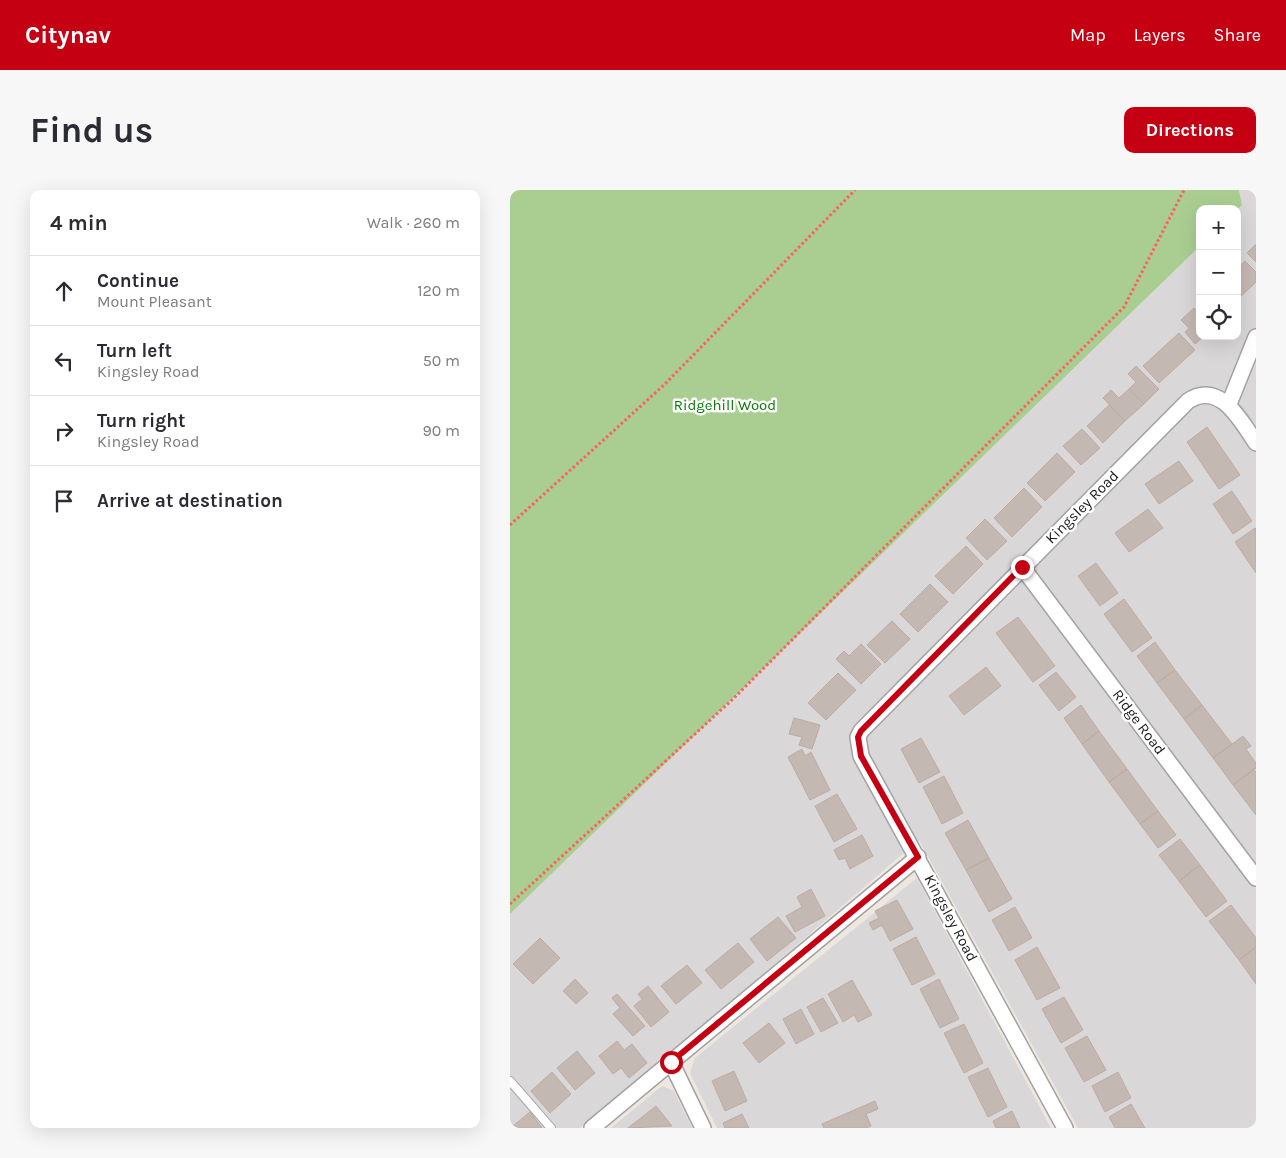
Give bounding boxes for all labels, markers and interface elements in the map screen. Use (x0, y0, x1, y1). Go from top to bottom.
text: Citynav (25, 21, 111, 49)
text: Map (1070, 24, 1106, 46)
text: Layers (1134, 24, 1186, 46)
text: Share (1214, 24, 1261, 46)
button: Directions (1124, 107, 1256, 153)
text: Find us (30, 110, 153, 151)
map controls (1196, 205, 1241, 340)
button: + (1196, 205, 1241, 250)
text: 4 min (50, 211, 108, 235)
text: Walk · 260 m (367, 213, 460, 232)
button: − (1196, 250, 1241, 295)
text: Continue (97, 270, 179, 292)
icon: ahead (50, 277, 78, 305)
text: 120 m (417, 281, 460, 300)
text: Mount Pleasant (97, 292, 212, 311)
button: locate (1196, 295, 1241, 340)
text: Turn left (97, 340, 172, 362)
icon: left (50, 347, 78, 375)
text: 50 m (423, 351, 460, 370)
text: Kingsley Road (97, 362, 199, 381)
park label: Ridgehill Wood (674, 396, 776, 414)
text: Turn right (97, 410, 186, 432)
icon: right (50, 417, 78, 445)
text: 90 m (422, 421, 460, 440)
text: Kingsley Road (97, 432, 199, 451)
street label: Kingsley Road (1042, 467, 1122, 547)
icon: arrive (50, 487, 78, 515)
text: Arrive at destination (97, 490, 283, 512)
route end (1011, 556, 1034, 579)
street label: Ridge Road (1109, 686, 1169, 758)
street label: Kingsley Road (921, 871, 981, 965)
route start (660, 1051, 683, 1074)

